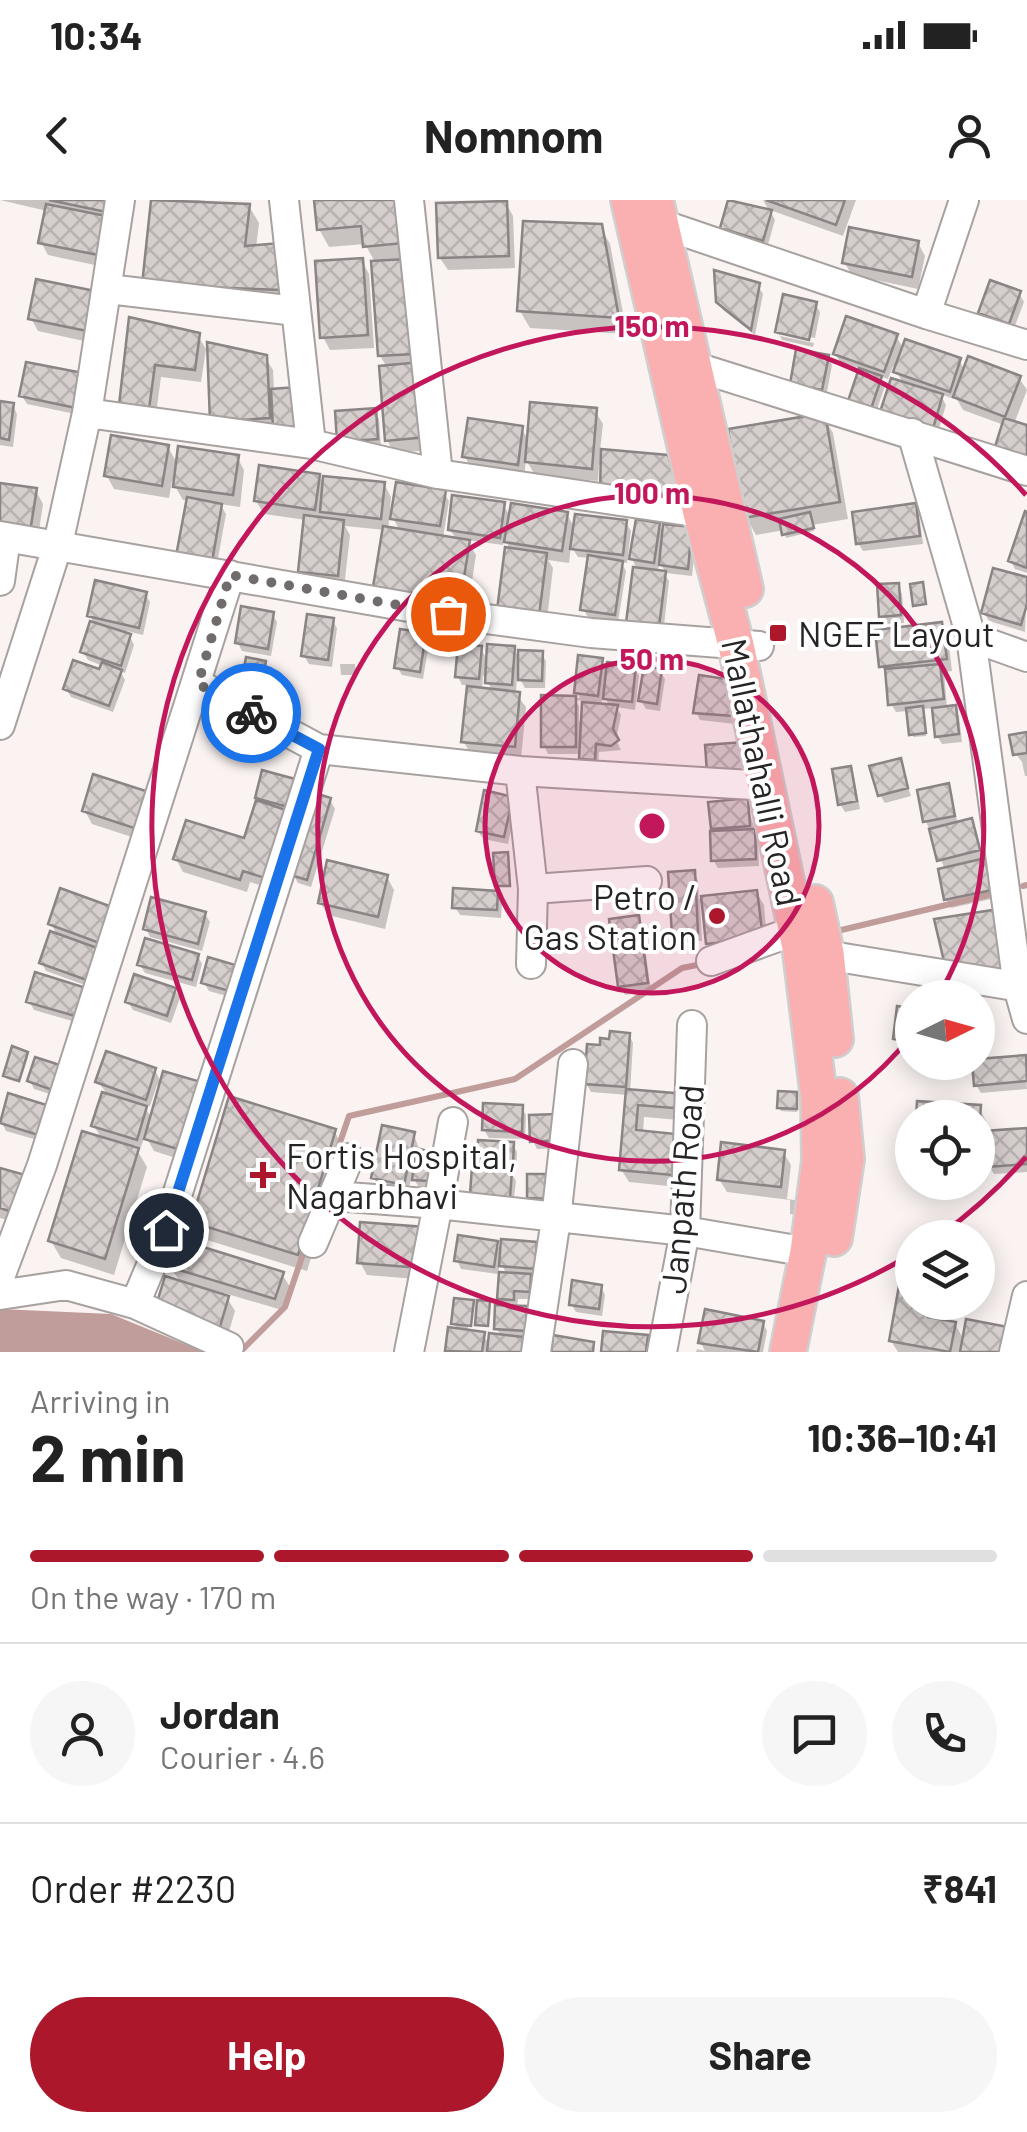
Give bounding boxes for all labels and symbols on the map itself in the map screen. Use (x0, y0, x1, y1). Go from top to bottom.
text: 150 m (615, 307, 689, 343)
text: 100 m (614, 474, 690, 510)
pin (406, 572, 491, 657)
place label: NGEF Layout (798, 612, 995, 654)
marker: NGEF Layout (767, 622, 789, 644)
street label: Mallathahalli Road (714, 634, 812, 910)
text: 50 m (620, 640, 684, 676)
courier (201, 663, 301, 763)
centre of rings (634, 808, 670, 844)
place label: Petro / Gas Station (524, 875, 697, 957)
marker: Petro / Gas Station (706, 905, 728, 927)
north arrow (895, 980, 995, 1080)
street label: Janpath Road (651, 1083, 711, 1295)
place label: Fortis Hospital, Nagarbhavi (286, 1134, 517, 1216)
marker: Fortis Hospital, Nagarbhavi (250, 1162, 276, 1188)
pin (124, 1188, 209, 1273)

